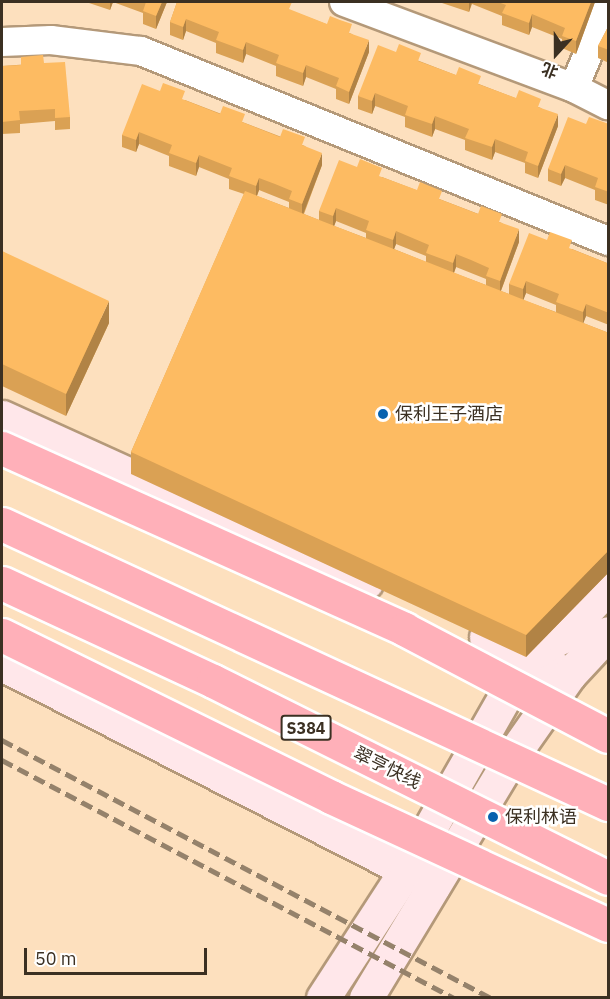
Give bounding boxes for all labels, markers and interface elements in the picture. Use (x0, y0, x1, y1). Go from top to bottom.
north arrow (526, 24, 586, 84)
text: 北 (538, 59, 561, 83)
place label: 保利王子酒店 (395, 403, 503, 425)
marker: 保利王子酒店 (376, 407, 390, 421)
road number: S384 (280, 715, 332, 741)
street label: 翠亨快线 (350, 743, 424, 793)
place label: 保利林语 (505, 806, 577, 828)
marker: 保利林语 (486, 810, 500, 824)
scale bar (27, 936, 210, 974)
text: 50 m (35, 947, 77, 970)

